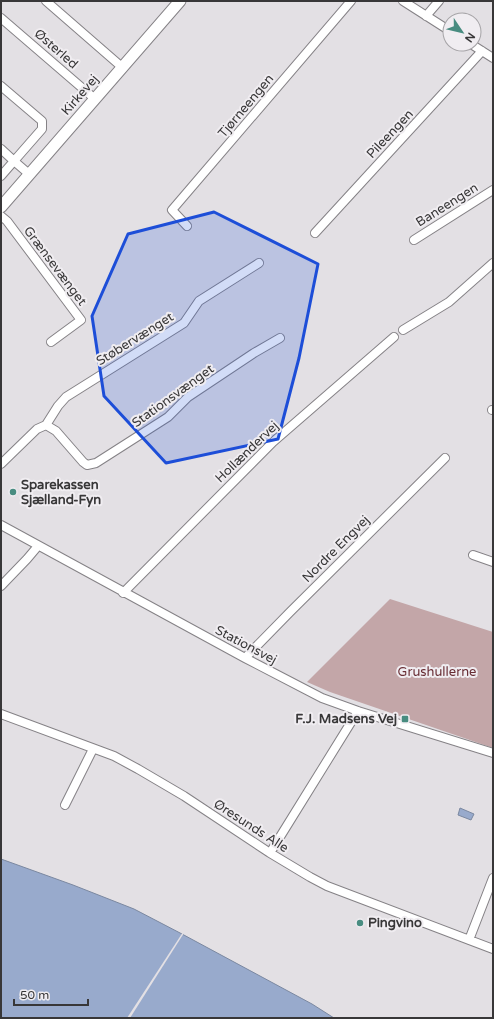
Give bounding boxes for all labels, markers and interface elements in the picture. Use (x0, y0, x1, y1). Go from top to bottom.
north arrow (442, 12, 482, 52)
street label: Østerled (31, 26, 81, 72)
text: N (462, 30, 478, 45)
street label: Kirkevej (58, 71, 102, 119)
street label: Tjørneengen (215, 71, 277, 141)
street label: Pileengen (363, 106, 417, 162)
street label: Baneengen (413, 180, 481, 230)
street label: Grænsevænget (20, 223, 90, 309)
street label: Støbervænget (93, 309, 177, 369)
street label: Stationsvænget (129, 361, 217, 431)
street label: Hollændervej (212, 418, 282, 486)
place label: Sparekassen Sjælland-Fyn (21, 477, 101, 508)
marker: Sparekassen Sjælland-Fyn (8, 487, 18, 497)
street label: Nordre Engvej (299, 512, 373, 586)
street label: Stationsvej (212, 622, 280, 668)
park label: Grushullerne (398, 664, 476, 680)
place label: F.J. Madsens Vej (295, 711, 397, 727)
marker: F.J. Madsens Vej (400, 714, 410, 724)
street label: Øresunds Alle (211, 796, 291, 856)
place label: Pingvino (368, 915, 422, 931)
marker: Pingvino (355, 918, 365, 928)
scale bar (14, 981, 88, 1007)
text: 50 m (20, 988, 49, 1002)

